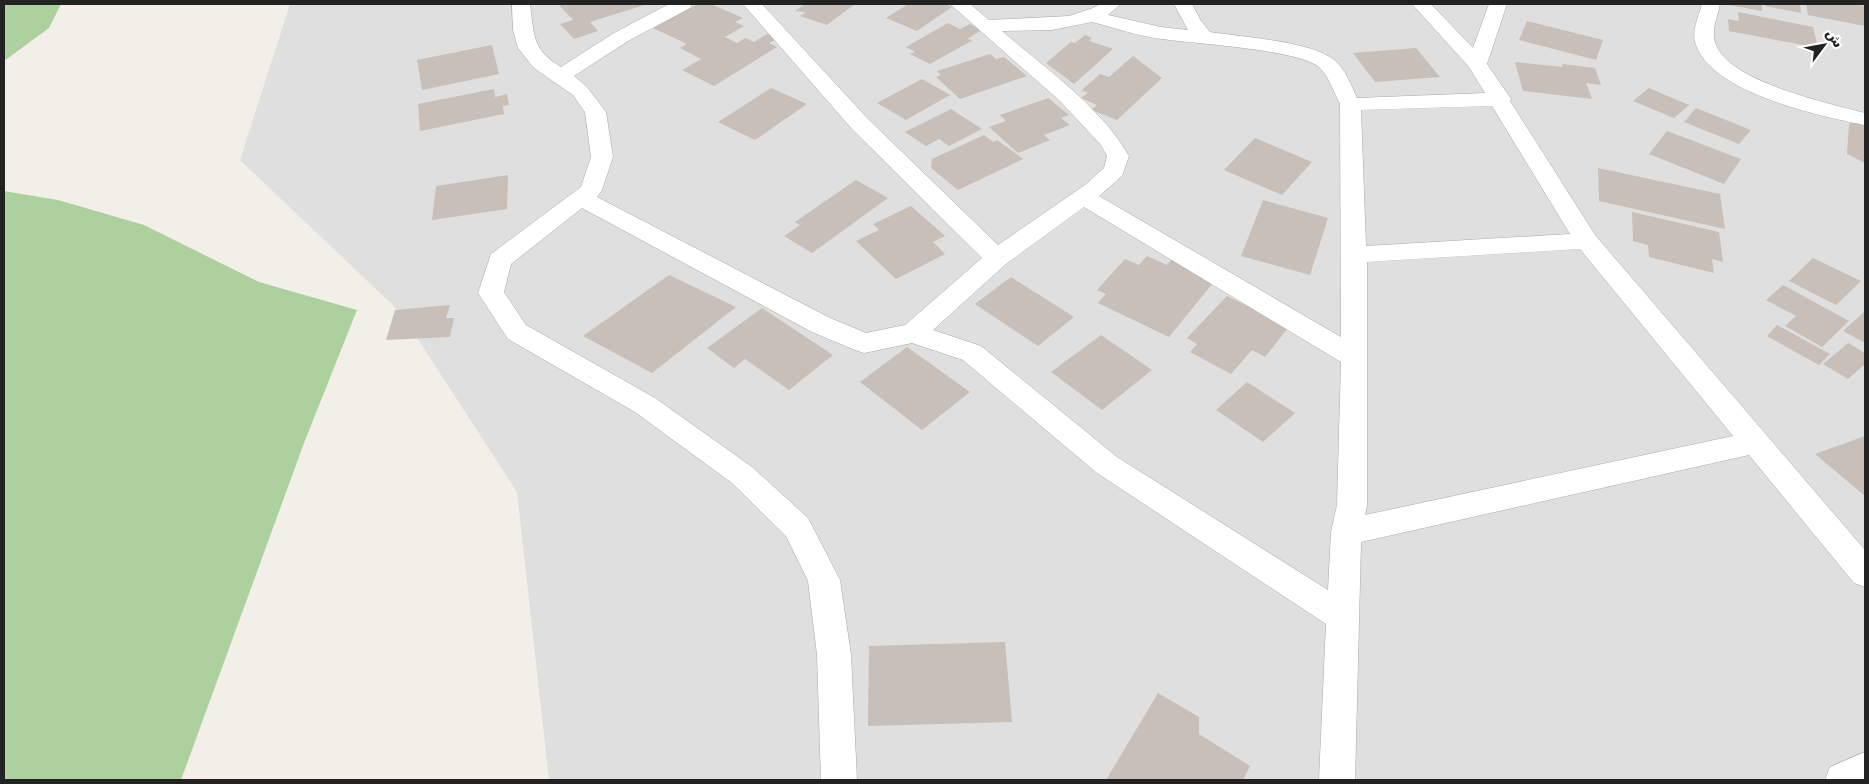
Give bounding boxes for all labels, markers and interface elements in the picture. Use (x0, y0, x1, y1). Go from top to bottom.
north arrow (1799, 20, 1849, 70)
text: ش (1823, 26, 1847, 51)

